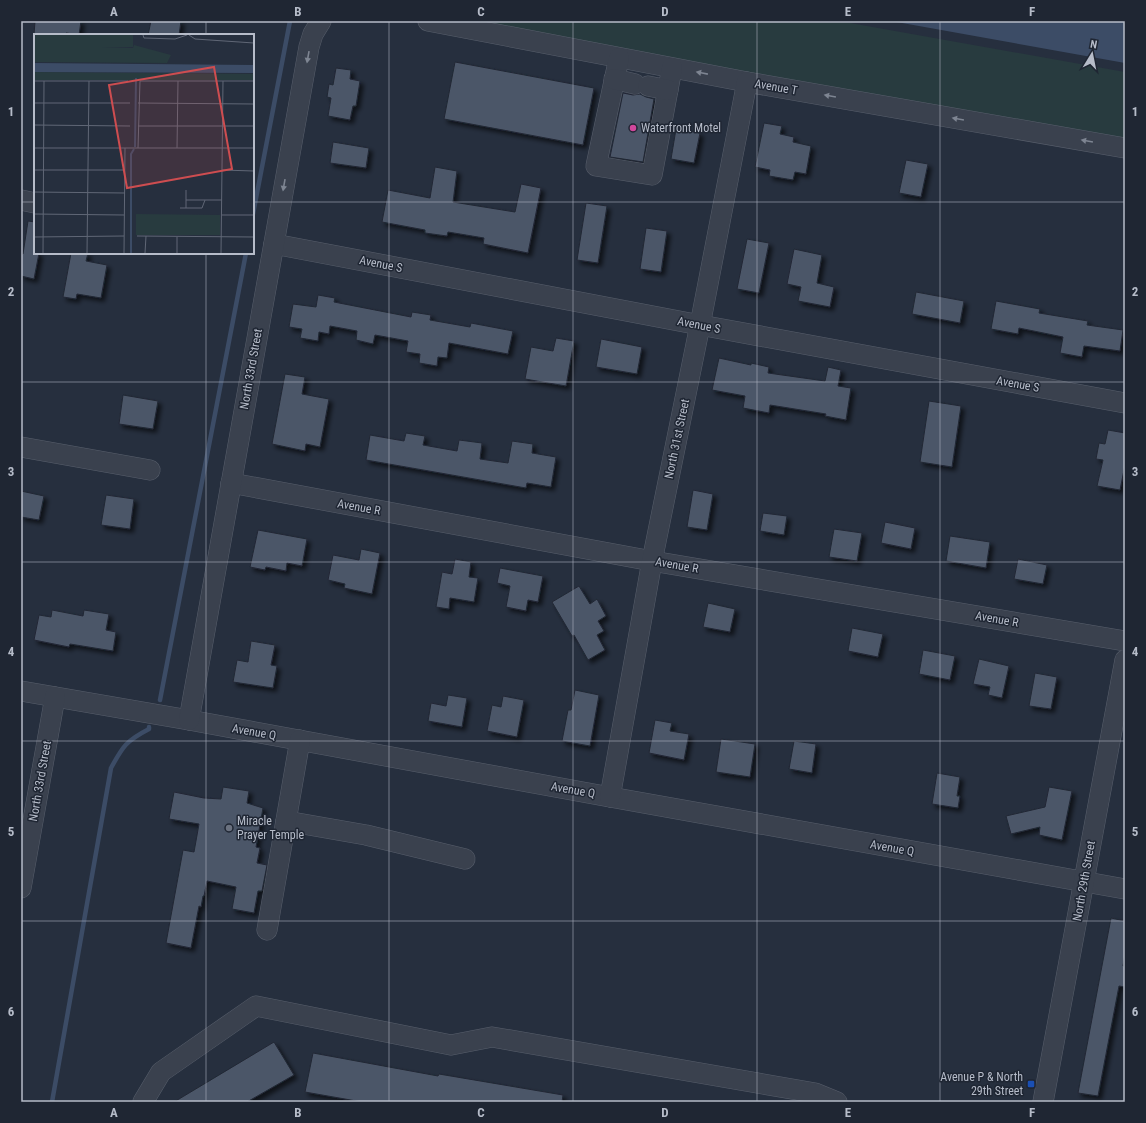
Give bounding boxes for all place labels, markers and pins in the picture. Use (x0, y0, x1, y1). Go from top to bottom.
place label: Waterfront Motel (641, 121, 721, 135)
marker: Waterfront Motel (628, 123, 638, 133)
place label: Miracle Prayer Temple (237, 814, 304, 842)
marker: Miracle Prayer Temple (224, 823, 234, 833)
place label: Avenue P & North 29th Street (940, 1070, 1023, 1098)
marker: Avenue P & North 29th Street (1026, 1079, 1036, 1089)

